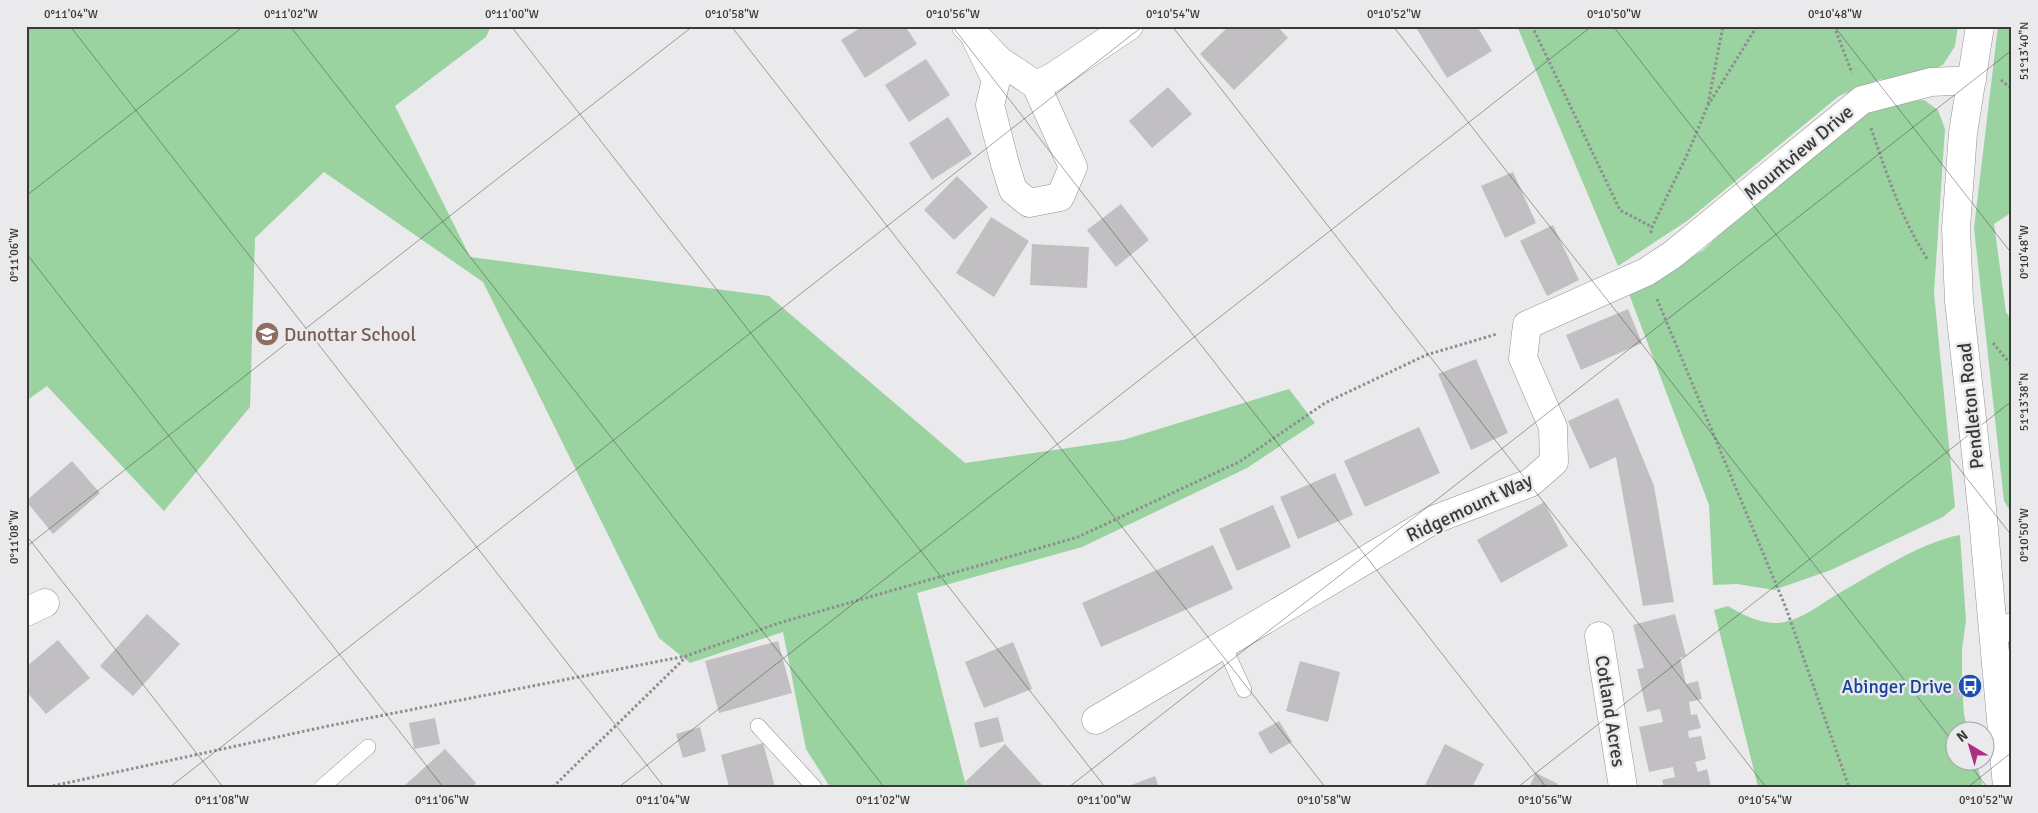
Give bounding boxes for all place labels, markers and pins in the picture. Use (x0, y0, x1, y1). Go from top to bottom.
school or university icon: Dunottar School (254, 321, 280, 347)
place label: Dunottar School (284, 323, 416, 347)
bus stop icon: Abinger Drive (1957, 673, 1983, 699)
place label: Abinger Drive (1842, 675, 1952, 699)

